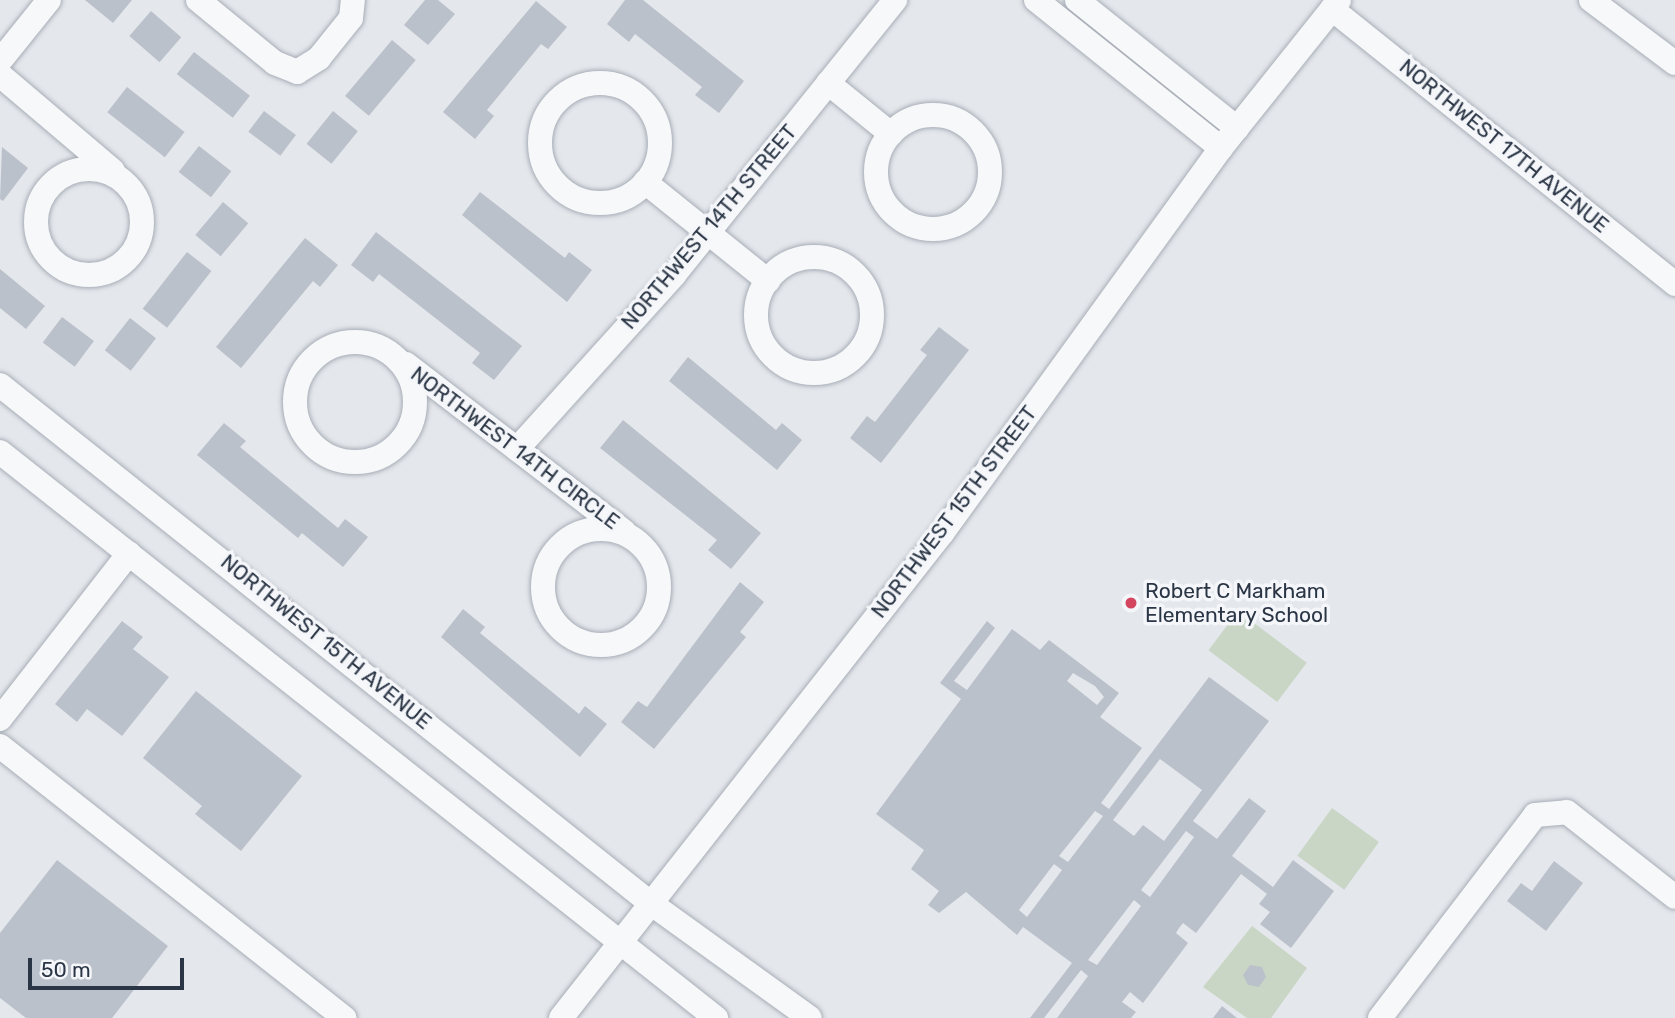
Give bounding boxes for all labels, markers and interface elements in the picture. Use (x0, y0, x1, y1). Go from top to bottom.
street label: NORTHWEST 17TH AVENUE (1394, 53, 1614, 239)
street label: NORTHWEST 14TH STREET (616, 119, 802, 335)
street label: NORTHWEST 14TH CIRCLE (406, 361, 624, 535)
street label: NORTHWEST 15TH STREET (866, 401, 1042, 623)
street label: NORTHWEST 15TH AVENUE (215, 549, 437, 735)
place label: Robert C Markham Elementary School (1145, 578, 1329, 628)
marker: Robert C Markham Elementary School (1123, 595, 1139, 611)
scale bar (32, 944, 187, 988)
text: 50 m (41, 957, 91, 982)

